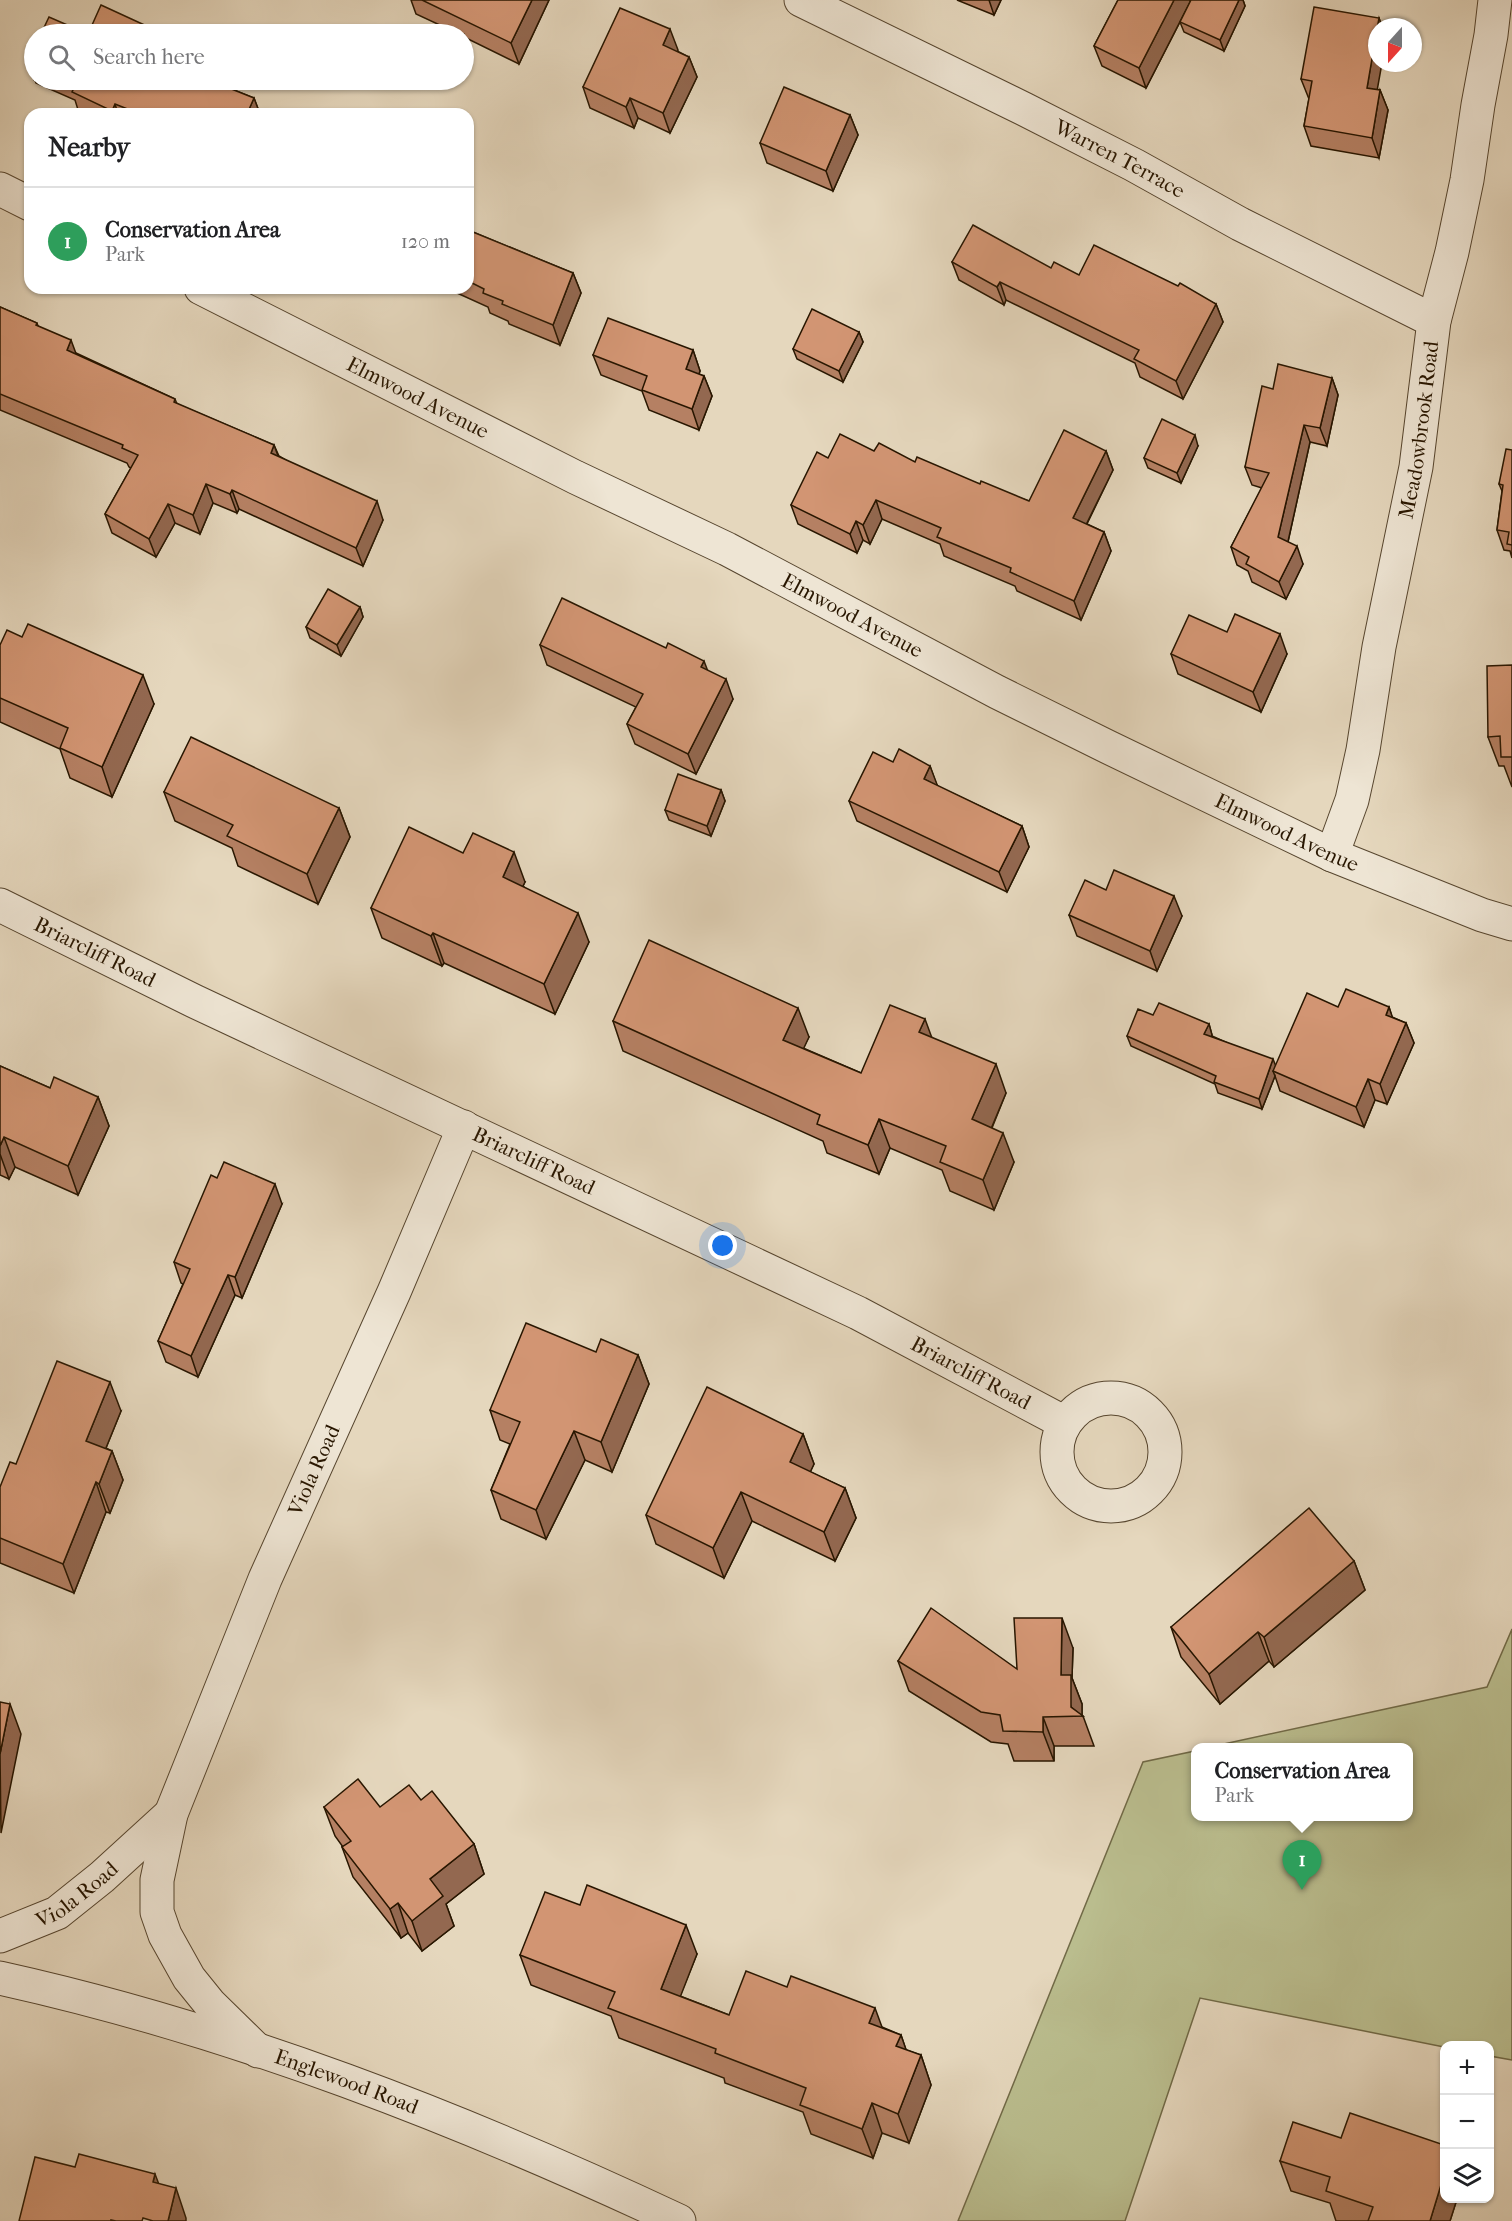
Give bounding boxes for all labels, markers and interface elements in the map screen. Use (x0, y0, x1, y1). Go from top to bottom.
north arrow (1368, 18, 1422, 72)
search box (24, 24, 474, 90)
icon: search (45, 41, 78, 74)
text: Search here (93, 44, 205, 70)
street label: Warren Terrace (1050, 114, 1189, 203)
text: Nearby (48, 132, 130, 163)
text: Conservation Area (105, 217, 280, 243)
text: 1 (64, 230, 71, 253)
text: 120 m (401, 230, 450, 253)
text: Park (105, 243, 145, 266)
street label: Meadowbrook Road (1394, 339, 1444, 521)
street label: Elmwood Avenue (343, 352, 493, 443)
street label: Elmwood Avenue (778, 568, 927, 662)
street label: Elmwood Avenue (1211, 788, 1362, 876)
street label: Briarcliff Road (30, 912, 160, 992)
street label: Briarcliff Road (469, 1122, 599, 1200)
your location (708, 1231, 737, 1260)
street label: Briarcliff Road (907, 1331, 1035, 1415)
street label: Viola Road (283, 1421, 345, 1520)
popup (1191, 1743, 1413, 1821)
text: Conservation Area (1214, 1758, 1390, 1784)
text: Park (1214, 1784, 1254, 1807)
pin: 1 (1282, 1840, 1322, 1890)
street label: Viola Road (31, 1856, 123, 1933)
map controls (1440, 2041, 1494, 2203)
button: + (1440, 2041, 1494, 2095)
street label: Englewood Road (272, 2044, 422, 2119)
button: − (1440, 2095, 1494, 2149)
button: layers (1440, 2149, 1494, 2203)

